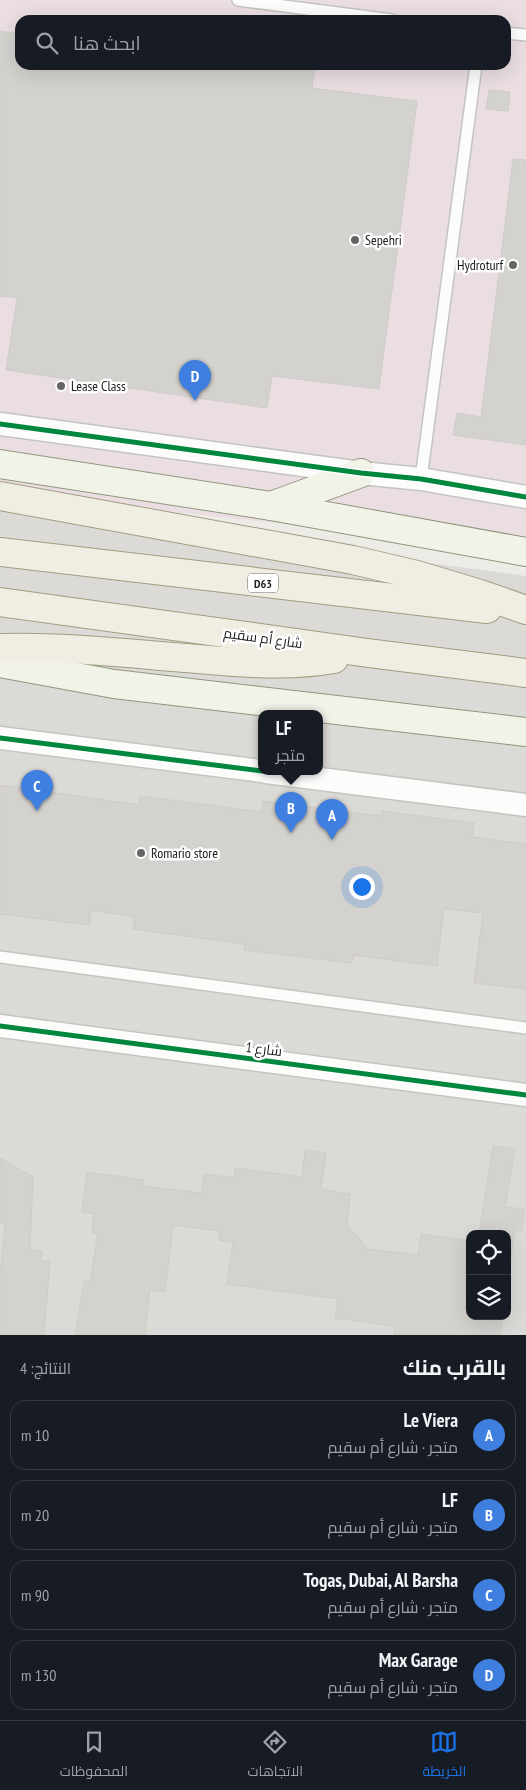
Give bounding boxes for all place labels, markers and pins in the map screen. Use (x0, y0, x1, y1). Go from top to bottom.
place label: Sepehri (365, 231, 402, 249)
marker: Sepehri (349, 234, 361, 246)
place label: Hydroturf (457, 256, 503, 274)
marker: Hydroturf (507, 259, 519, 271)
pin: D (179, 360, 211, 401)
place label: Lease Class (71, 377, 126, 395)
marker: Lease Class (55, 380, 67, 392)
pin: C (21, 770, 53, 811)
pin: B (275, 792, 307, 833)
pin: A (316, 799, 348, 840)
place label: Romario store (151, 844, 218, 862)
marker: Romario store (135, 847, 147, 859)

